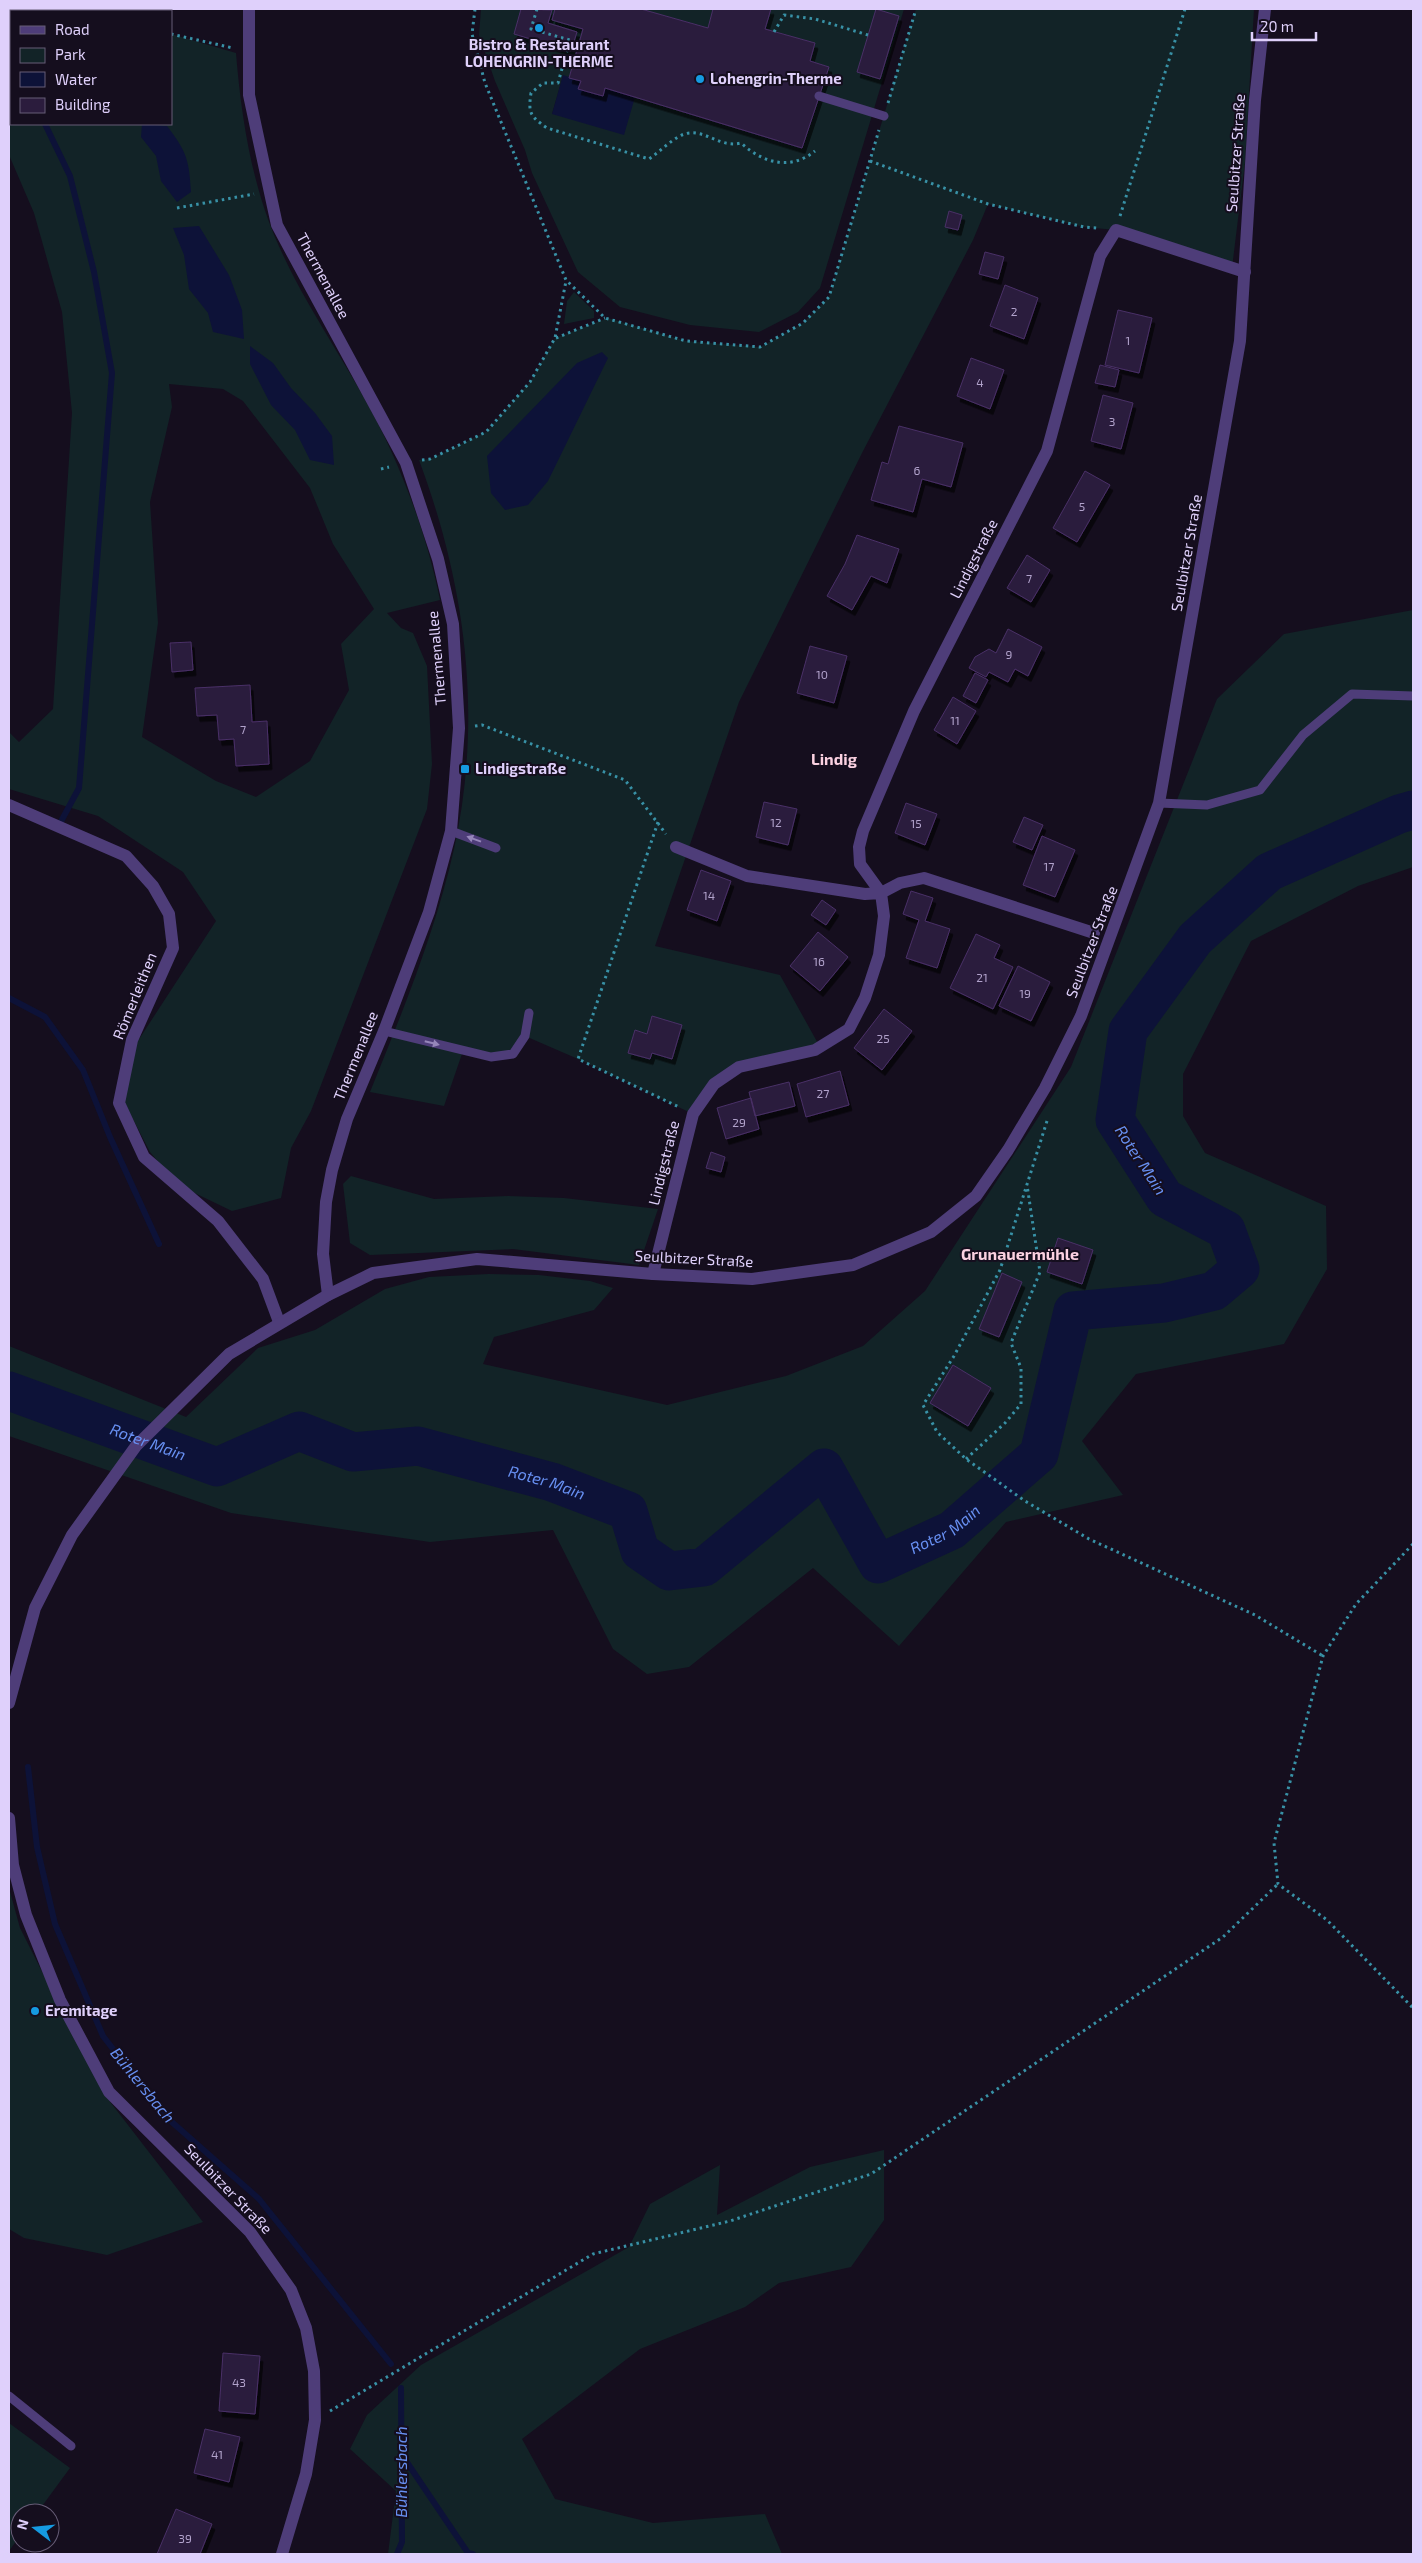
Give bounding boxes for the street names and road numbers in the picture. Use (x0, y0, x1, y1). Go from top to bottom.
street label: Seulbitzer Straße (1222, 93, 1248, 213)
street label: Thermenallee (294, 230, 354, 322)
street label: Seulbitzer Straße (1167, 493, 1205, 613)
street label: Lindigstraße (945, 516, 1001, 601)
street label: Thermenallee (423, 610, 449, 706)
street label: Seulbitzer Straße (1061, 883, 1121, 1000)
street label: Römerleithen (108, 949, 160, 1042)
street label: Thermenallee (329, 1008, 381, 1103)
street label: Lindigstraße (644, 1119, 682, 1207)
street label: Seulbitzer Straße (634, 1246, 754, 1270)
street label: Seulbitzer Straße (181, 2139, 276, 2237)

